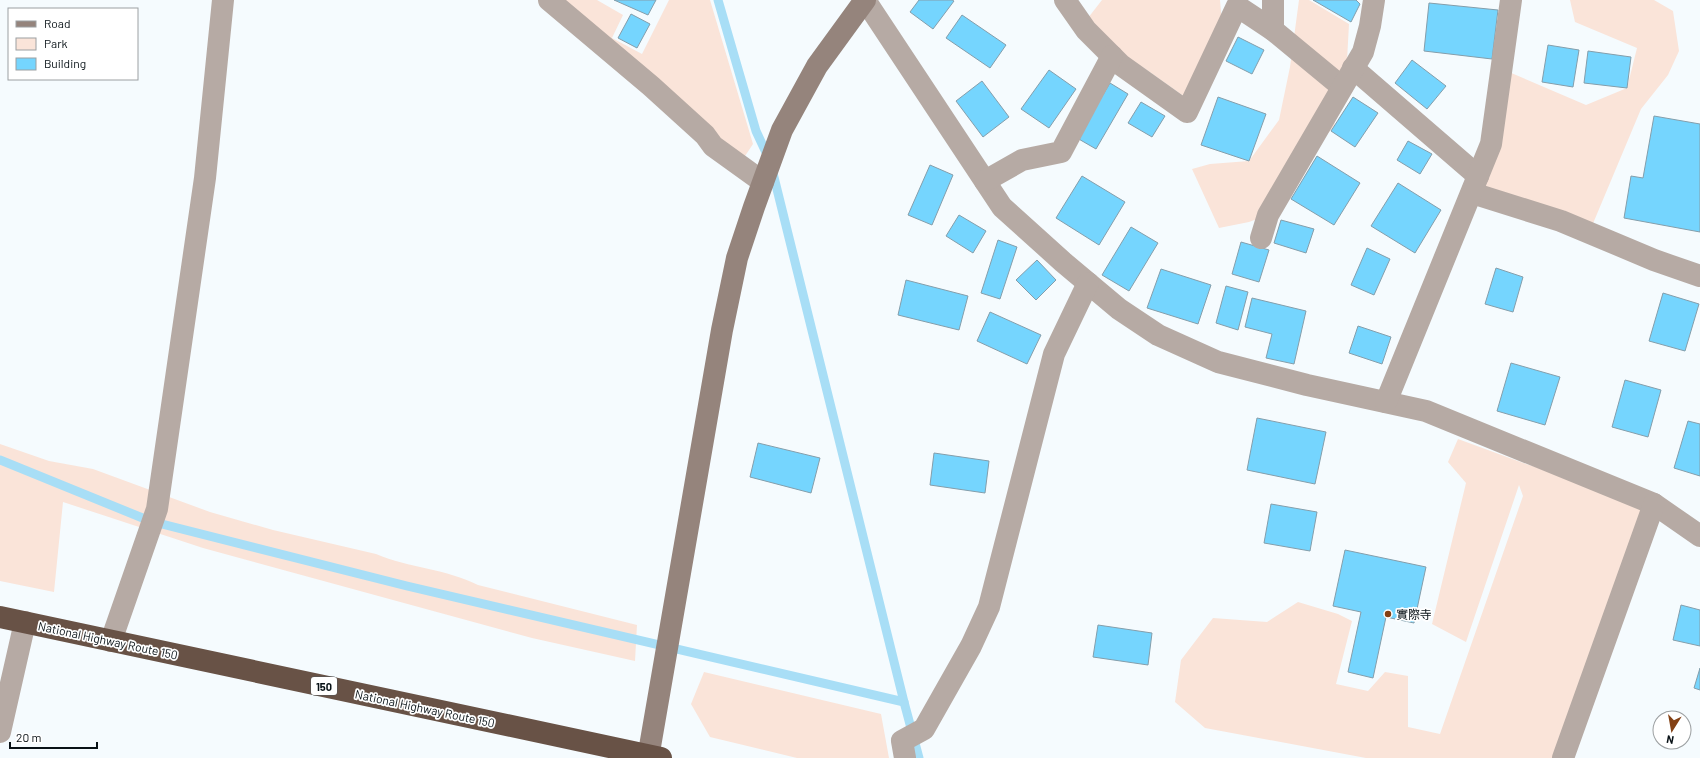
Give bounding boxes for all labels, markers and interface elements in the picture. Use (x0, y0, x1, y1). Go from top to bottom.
legend (8, 8, 138, 80)
text: Road (44, 16, 71, 30)
text: Park (44, 36, 68, 50)
text: Building (44, 56, 86, 70)
place label: 實際寺 (1396, 607, 1432, 621)
marker: 實際寺 (1383, 609, 1393, 619)
street label: National Highway Route 150 (37, 618, 179, 662)
road number: 150 (311, 677, 337, 695)
street label: National Highway Route 150 (354, 686, 496, 730)
north arrow (1652, 710, 1692, 750)
scale bar (10, 724, 97, 750)
text: 20 m (16, 730, 42, 744)
text: N (1665, 733, 1675, 747)

